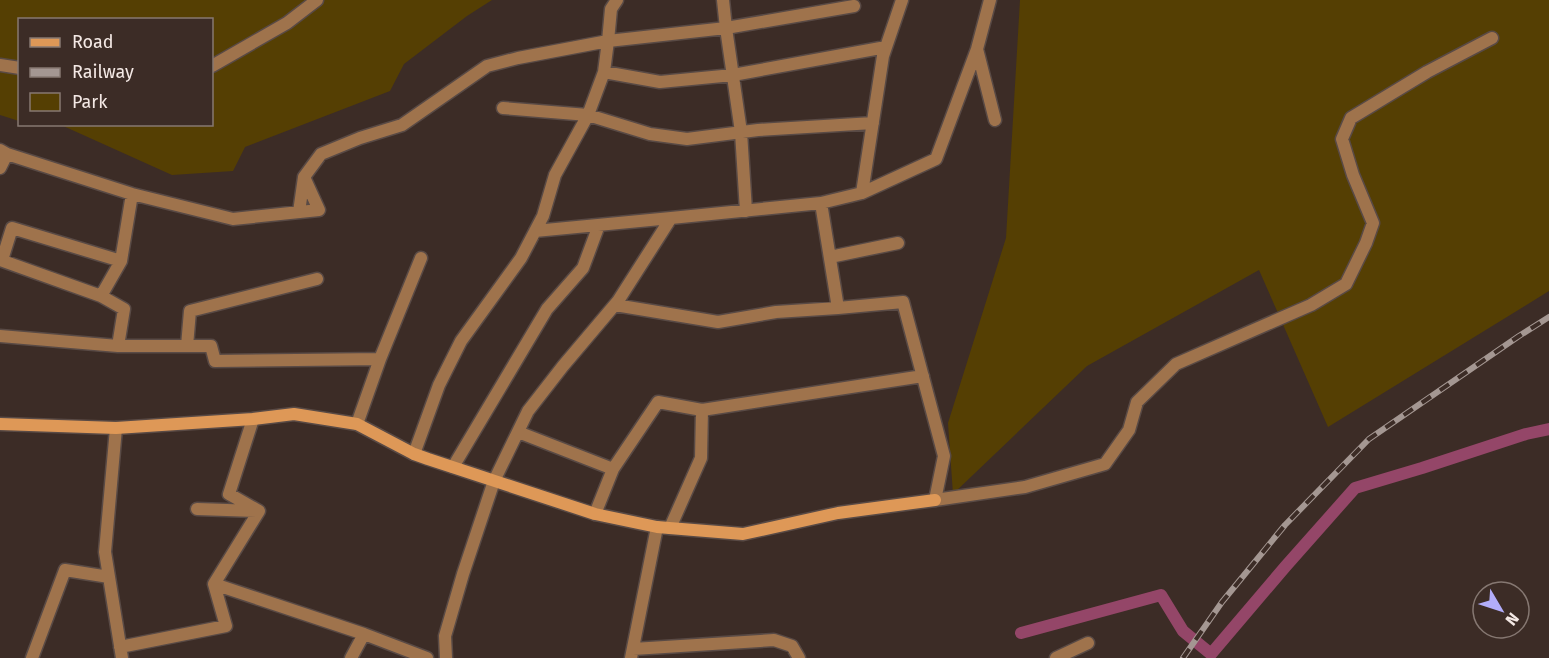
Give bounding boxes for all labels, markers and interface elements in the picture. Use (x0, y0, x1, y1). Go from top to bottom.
legend (18, 18, 213, 126)
text: Road (72, 31, 114, 53)
text: Railway (72, 61, 134, 83)
text: Park (72, 91, 108, 113)
north arrow (1471, 580, 1531, 640)
text: N (1502, 609, 1523, 629)

